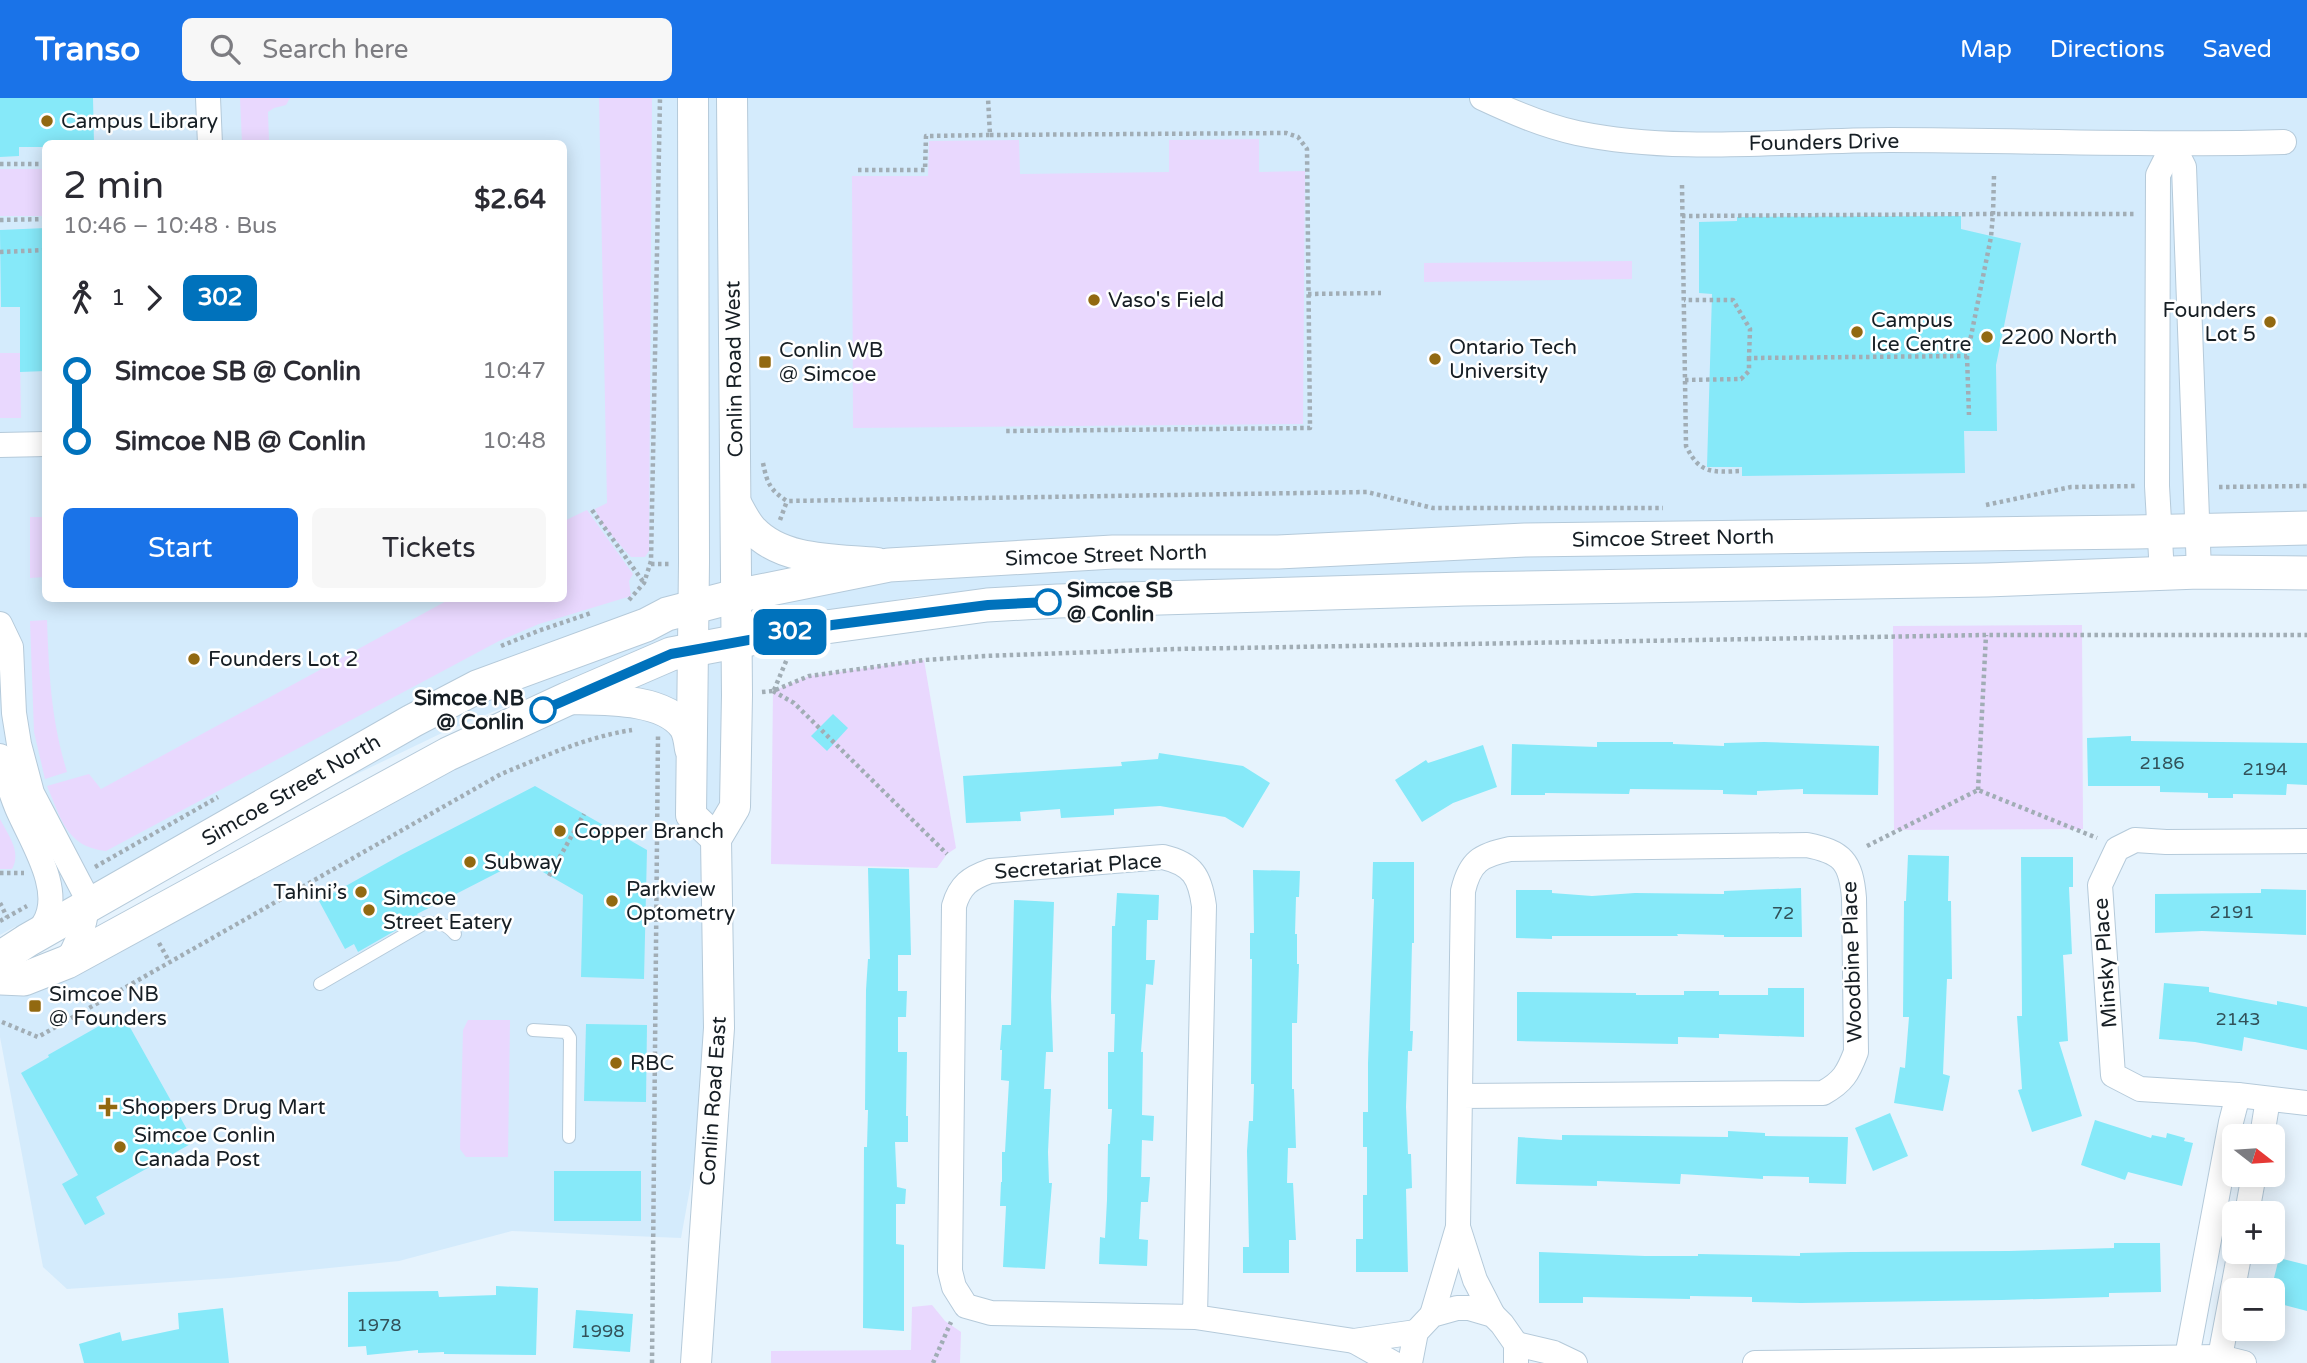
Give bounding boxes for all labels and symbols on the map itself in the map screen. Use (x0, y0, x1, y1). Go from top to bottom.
place label: Campus Library (61, 109, 218, 134)
marker: Campus Library (39, 113, 55, 129)
street label: Founders Drive (1748, 129, 1900, 156)
street label: Conlin Road West (720, 280, 749, 458)
place label: Vaso's Field (1108, 288, 1224, 313)
marker: Vaso's Field (1086, 292, 1102, 308)
place label: Founders Lot 5 (2162, 298, 2256, 347)
place label: Campus Ice Centre (1871, 308, 1972, 357)
marker: Founders Lot 5 (2262, 314, 2278, 330)
marker: Campus Ice Centre (1849, 324, 1865, 340)
place label: 2200 North (2001, 325, 2117, 350)
marker: 2200 North (1979, 329, 1995, 345)
place label: Ontario Tech University (1449, 335, 1577, 384)
place label: Conlin WB @ Simcoe (779, 338, 883, 387)
marker: Ontario Tech University (1427, 351, 1443, 367)
marker: Conlin WB @ Simcoe (757, 354, 773, 370)
street label: Simcoe Street North (1572, 524, 1774, 553)
street label: Simcoe Street North (1005, 539, 1207, 572)
place label: Simcoe SB @ Conlin (1067, 578, 1173, 627)
marker: Simcoe SB @ Conlin (1035, 589, 1061, 615)
line badge: 302 (750, 609, 830, 655)
place label: Founders Lot 2 (208, 647, 358, 672)
marker: Founders Lot 2 (186, 651, 202, 667)
place label: Simcoe NB @ Conlin (414, 686, 524, 735)
marker: Simcoe NB @ Conlin (530, 697, 556, 723)
street label: Simcoe Street North (197, 729, 385, 852)
house number: 2186 (2139, 752, 2185, 774)
house number: 2194 (2242, 758, 2288, 780)
place label: Copper Branch (574, 819, 724, 844)
marker: Copper Branch (552, 823, 568, 839)
street label: Secretariat Place (993, 848, 1163, 885)
place label: Subway (484, 850, 562, 875)
marker: Subway (462, 854, 478, 870)
place label: Parkview Optometry (626, 877, 735, 926)
place label: Tahini’s (273, 880, 347, 905)
street label: Woodbine Place (1837, 881, 1868, 1043)
marker: Tahini’s (353, 884, 369, 900)
place label: Simcoe Street Eatery (383, 886, 512, 935)
marker: Parkview Optometry (604, 893, 620, 909)
street label: Minsky Place (2088, 897, 2123, 1029)
house number: 2191 (2209, 901, 2255, 923)
marker: Simcoe Street Eatery (361, 902, 377, 918)
house number: 72 (1772, 902, 1794, 924)
place label: Simcoe NB @ Founders (49, 982, 167, 1031)
marker: Simcoe NB @ Founders (27, 998, 43, 1014)
house number: 2143 (2215, 1008, 2261, 1030)
street label: Conlin Road East (695, 1015, 732, 1187)
place label: RBC (630, 1051, 674, 1076)
marker: RBC (608, 1055, 624, 1071)
place label: Shoppers Drug Mart (122, 1095, 326, 1120)
marker: Shoppers Drug Mart (100, 1099, 116, 1115)
place label: Simcoe Conlin Canada Post (134, 1123, 276, 1172)
north arrow (2222, 1124, 2286, 1186)
marker: Simcoe Conlin Canada Post (112, 1139, 128, 1155)
house number: 1978 (356, 1314, 402, 1336)
house number: 1998 (579, 1320, 625, 1342)

